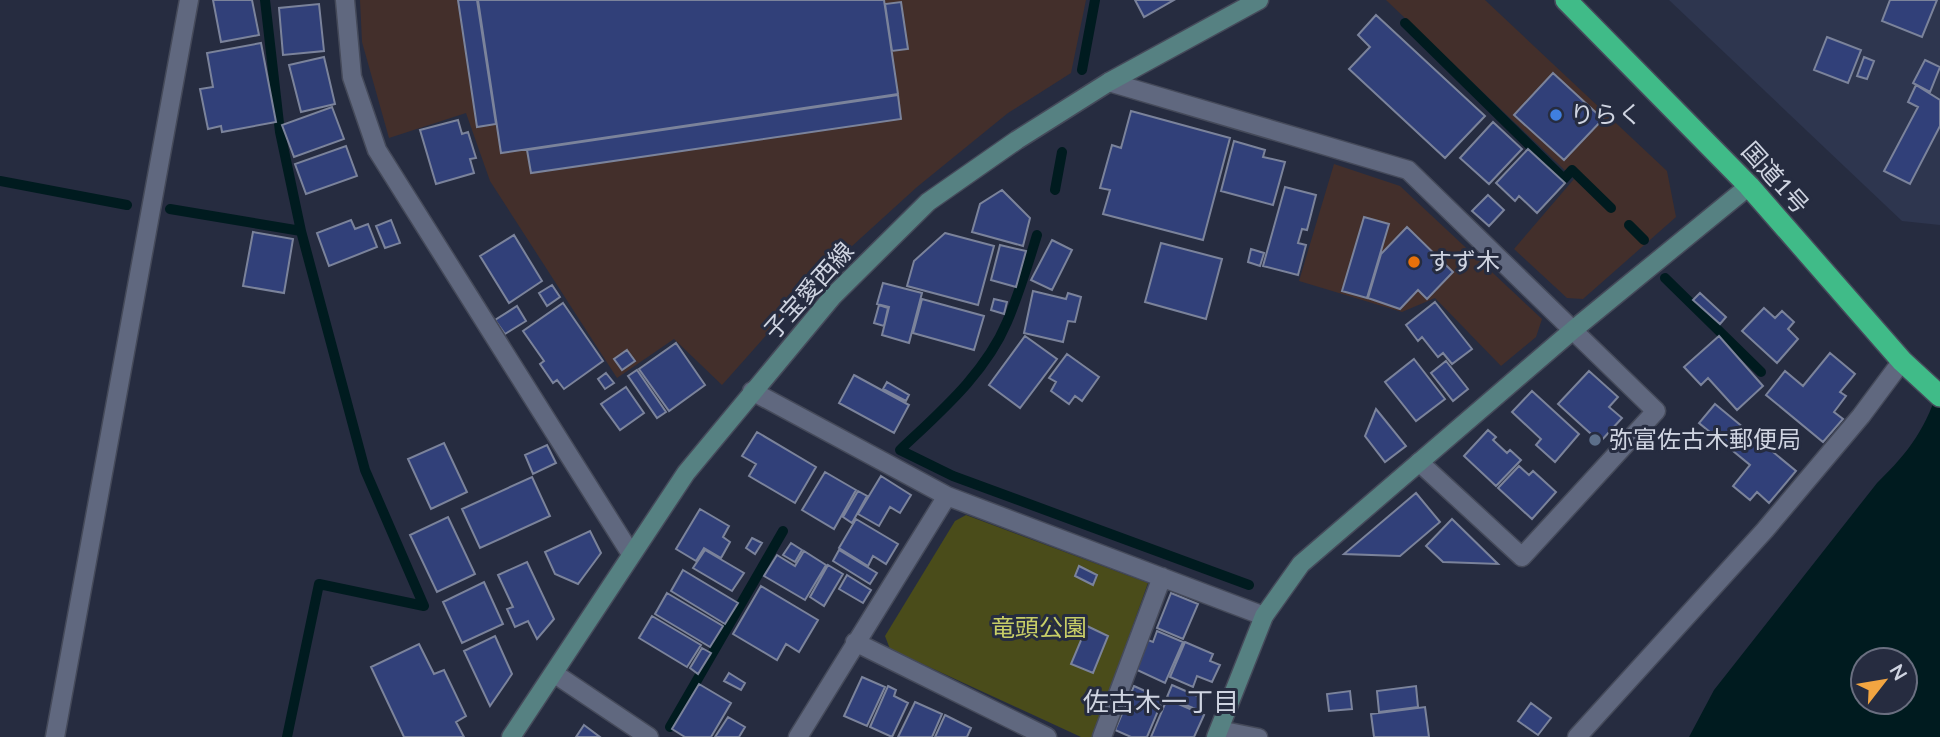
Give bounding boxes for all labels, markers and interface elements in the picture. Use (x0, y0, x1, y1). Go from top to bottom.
place label: りらく (1570, 99, 1642, 128)
marker: りらく (1548, 107, 1564, 123)
street label: 国道1号 (1737, 135, 1816, 219)
street label: 子宝愛西線 (757, 236, 859, 344)
place label: すず木 (1428, 246, 1500, 275)
marker: すず木 (1406, 254, 1422, 270)
place label: 弥富佐古木郵便局 (1609, 424, 1801, 453)
marker: 弥富佐古木郵便局 (1587, 432, 1603, 448)
park label: 竜頭公園 (991, 612, 1087, 641)
north arrow (1849, 646, 1919, 716)
text: N (1885, 660, 1913, 684)
district label: 佐古木一丁目 (1083, 685, 1239, 717)

